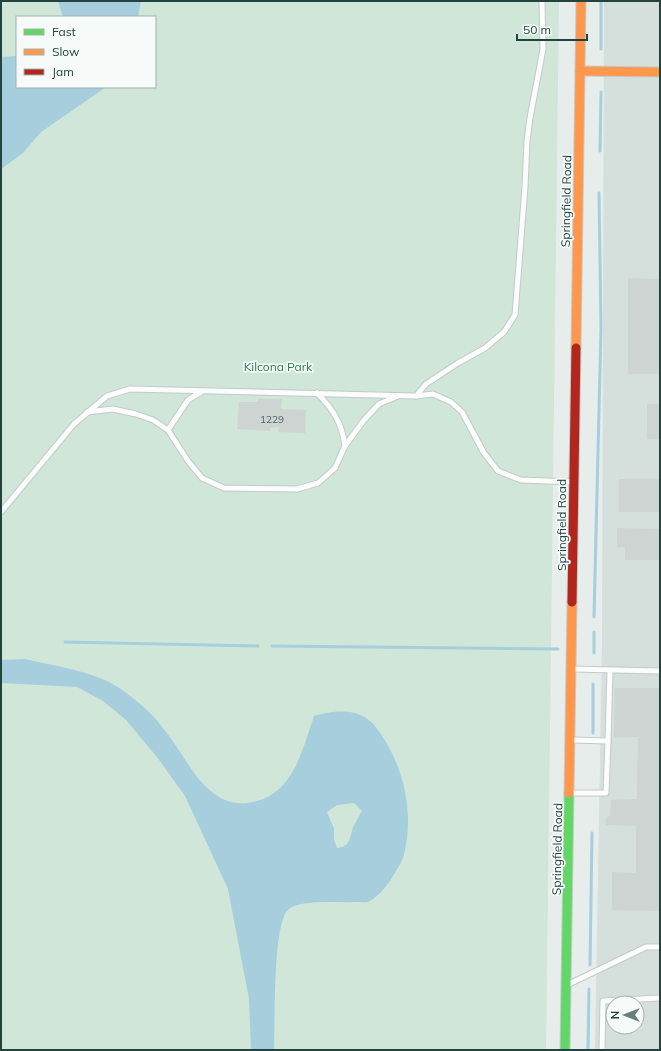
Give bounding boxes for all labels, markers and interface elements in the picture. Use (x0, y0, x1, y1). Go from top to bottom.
legend (16, 16, 156, 88)
scale bar (517, 16, 587, 42)
text: 50 m (523, 22, 551, 37)
text: Fast (52, 24, 76, 39)
text: Slow (52, 44, 80, 59)
text: Jam (52, 64, 74, 79)
street label: Springfield Road (558, 155, 574, 247)
park label: Kilcona Park (244, 359, 313, 374)
house number: 1229 (260, 413, 284, 426)
street label: Springfield Road (554, 479, 569, 571)
street label: Springfield Road (549, 803, 565, 895)
north arrow (605, 995, 645, 1035)
text: N (608, 1011, 622, 1019)

